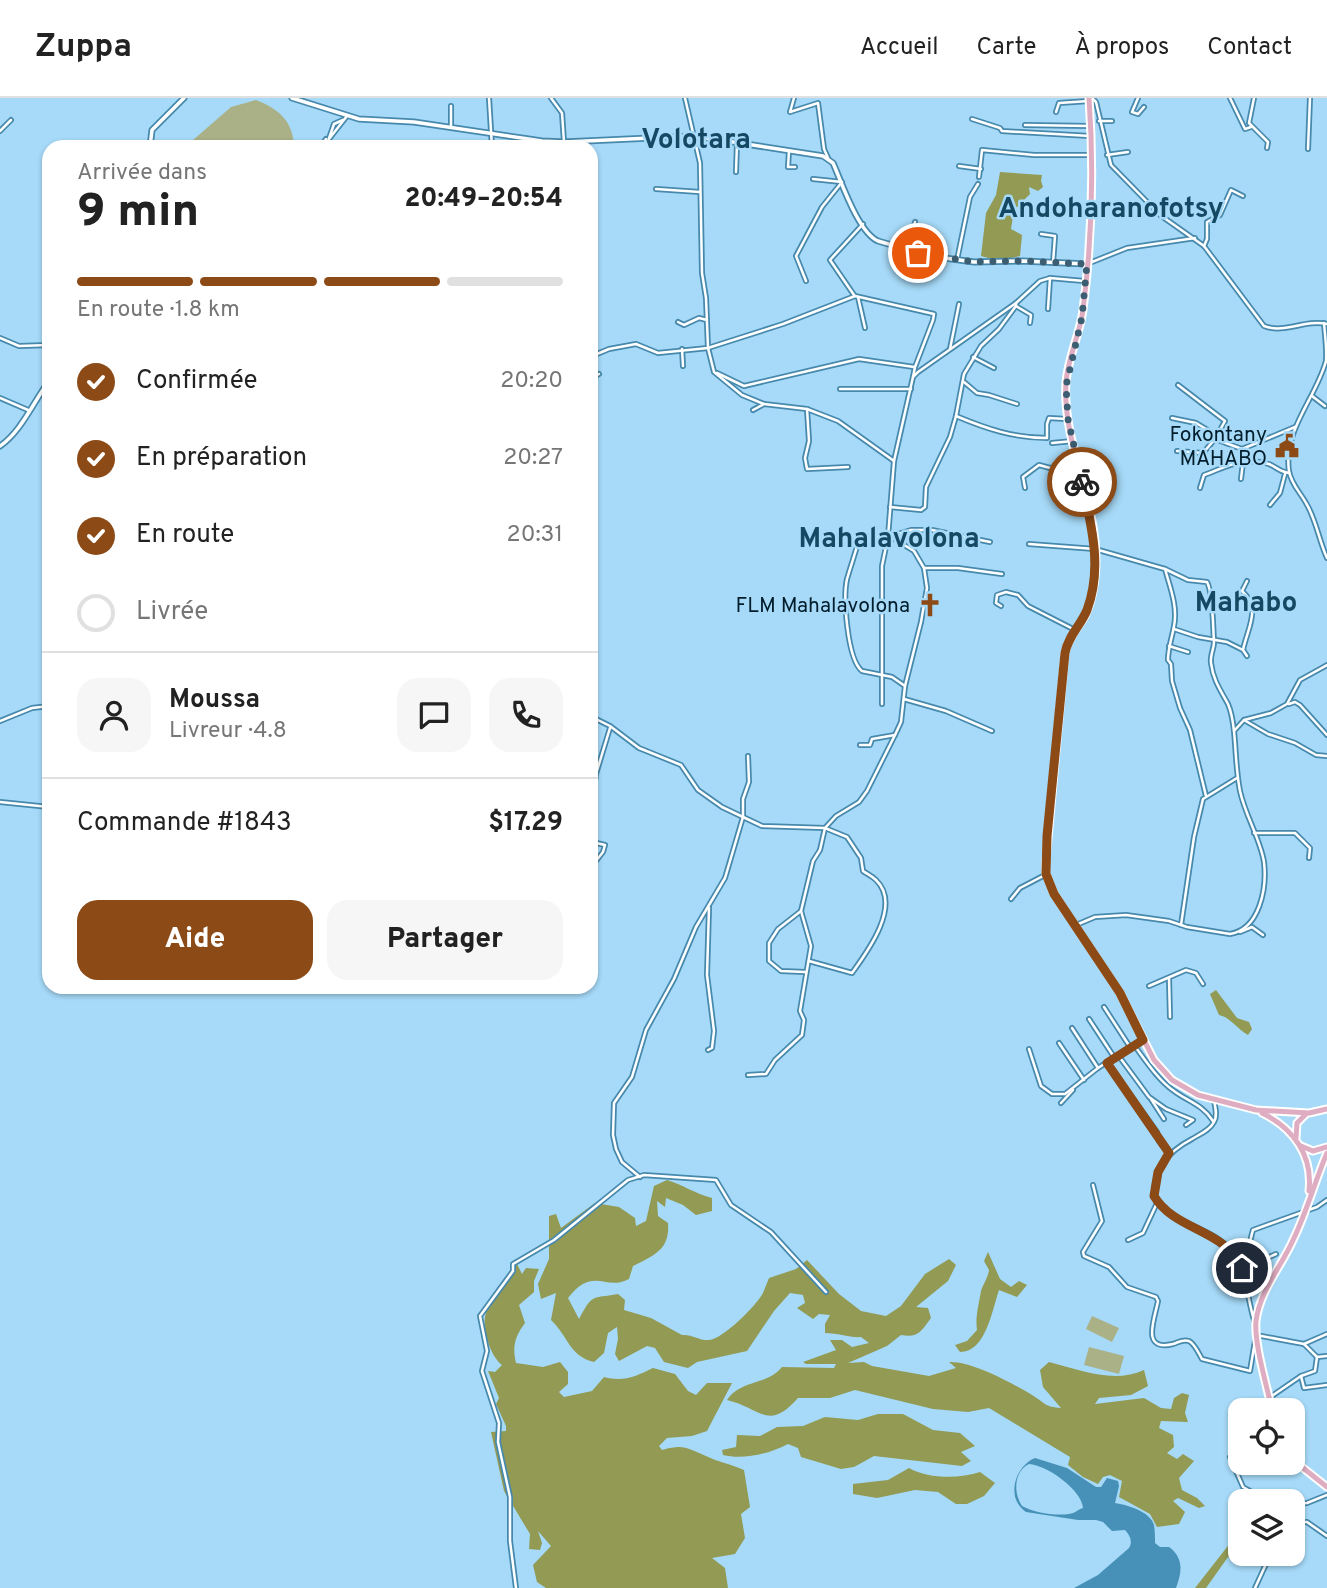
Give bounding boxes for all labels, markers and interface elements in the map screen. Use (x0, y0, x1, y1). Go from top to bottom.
text: Zuppa (35, 27, 132, 69)
text: Accueil (860, 33, 939, 63)
text: Carte (977, 33, 1036, 63)
text: À propos (1074, 33, 1169, 63)
text: Contact (1207, 33, 1292, 63)
district label: Volotara (641, 123, 751, 159)
text: Arrivée dans (77, 159, 207, 188)
text: 20:49–20:54 (404, 183, 563, 216)
text: 9 min (77, 184, 199, 243)
district label: Andoharanofotsy (998, 192, 1224, 228)
pin (888, 223, 948, 283)
icon: bag (899, 234, 937, 272)
text: En route · 1.8 km (77, 296, 240, 325)
icon: check (77, 363, 115, 401)
text: Confirmée (136, 365, 258, 398)
text: 20:20 (500, 367, 563, 396)
place label: Fokontany MAHABO (1170, 422, 1267, 473)
public building icon: Fokontany MAHABO (1273, 432, 1301, 460)
icon: check (77, 440, 115, 478)
text: En préparation (136, 442, 307, 475)
text: 20:27 (503, 444, 563, 473)
courier (1047, 447, 1117, 517)
icon: bike (1063, 463, 1101, 501)
icon: check (77, 517, 115, 555)
text: En route (136, 519, 234, 552)
text: 20:31 (507, 521, 563, 550)
district label: Mahalavolona (798, 522, 980, 558)
district label: Mahabo (1195, 586, 1297, 622)
church icon: FLM Mahalavolona (916, 591, 944, 619)
place label: FLM Mahalavolona (735, 593, 910, 620)
text: Livrée (136, 596, 208, 629)
button: person (77, 678, 151, 752)
button: chat (397, 678, 471, 752)
button: phone (489, 678, 563, 752)
text: Moussa (169, 684, 260, 717)
text: Livreur · 4.8 (169, 717, 287, 746)
text: Commande #1843 (77, 807, 292, 840)
text: $17.29 (488, 807, 563, 840)
button: Aide (77, 900, 313, 980)
button: Partager (327, 900, 563, 980)
pin (1212, 1238, 1272, 1298)
icon: home (1223, 1249, 1261, 1287)
map controls (1228, 1398, 1305, 1566)
button: locate (1228, 1398, 1305, 1475)
button: layers (1228, 1489, 1305, 1566)

